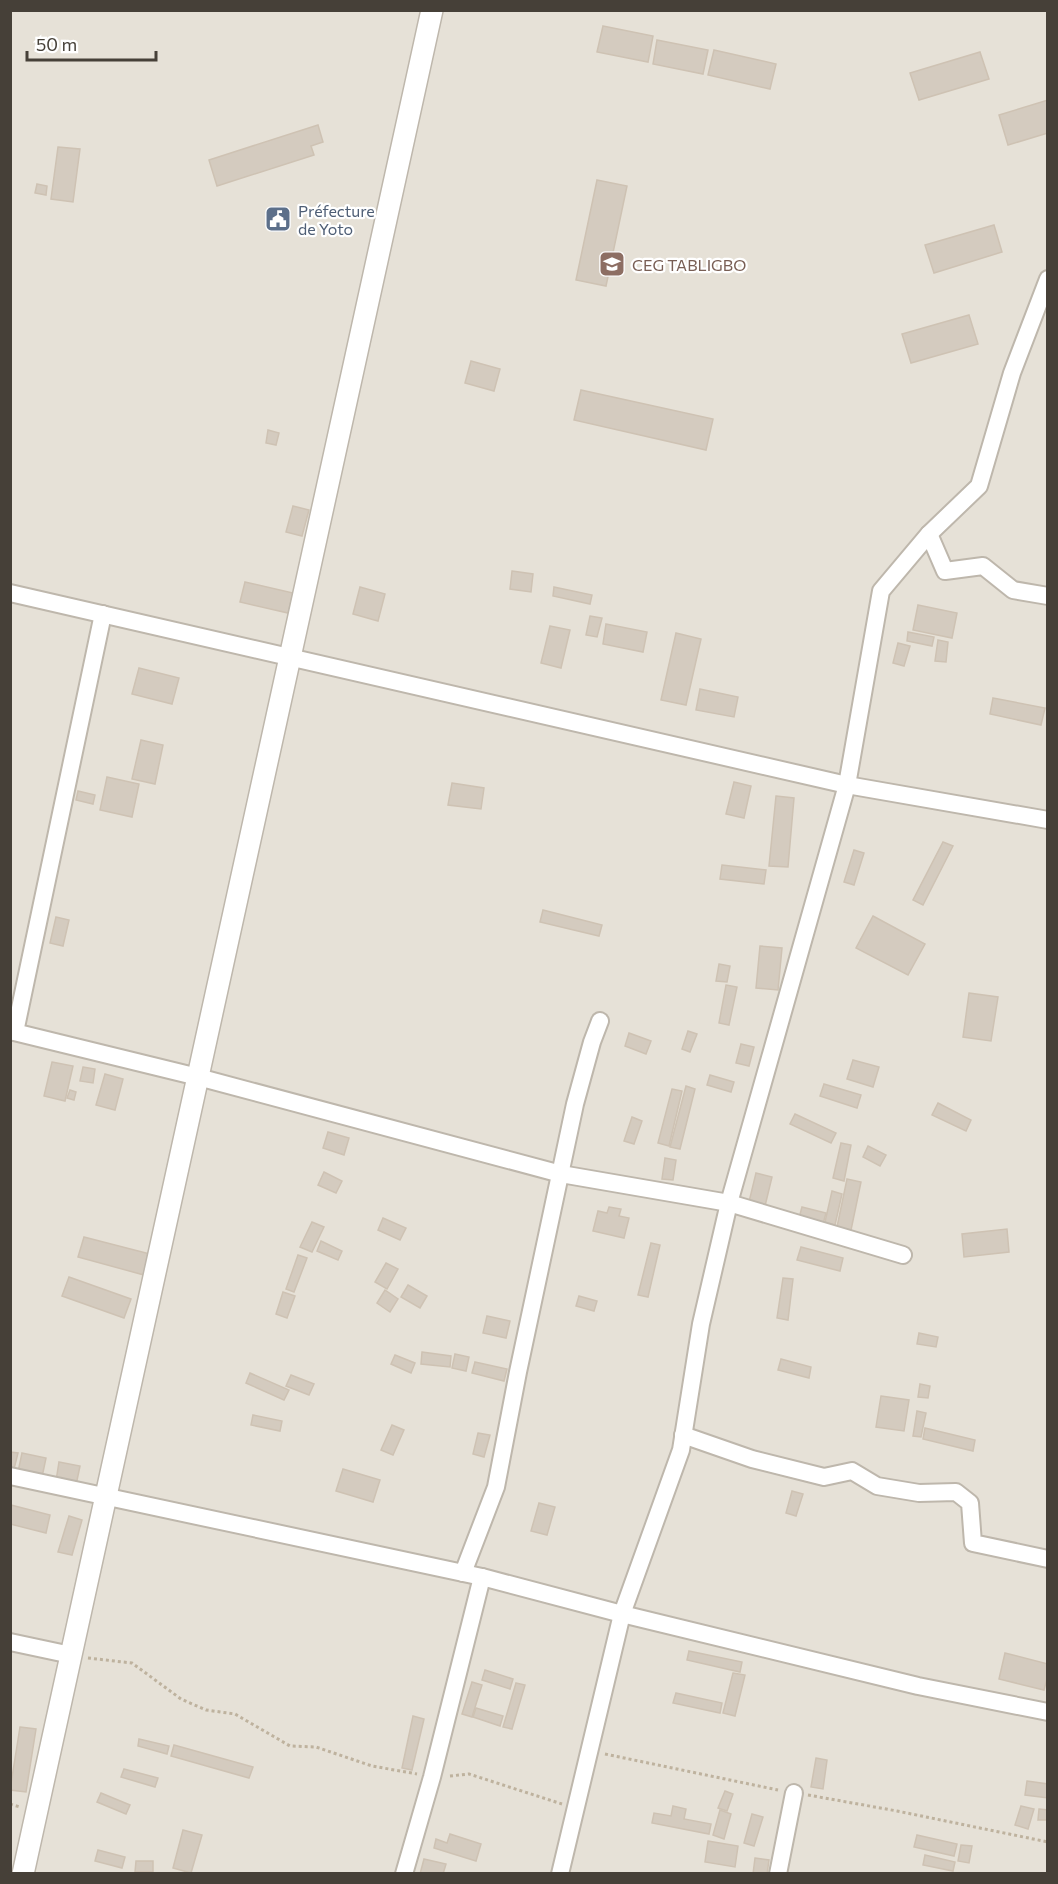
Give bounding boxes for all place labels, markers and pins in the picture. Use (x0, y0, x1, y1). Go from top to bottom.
place label: Préfecture de Yoto (298, 201, 375, 238)
public building icon: Préfecture de Yoto (263, 204, 293, 234)
school or university icon: CEG TABLIGBO (597, 249, 627, 279)
place label: CEG TABLIGBO (632, 255, 746, 274)

